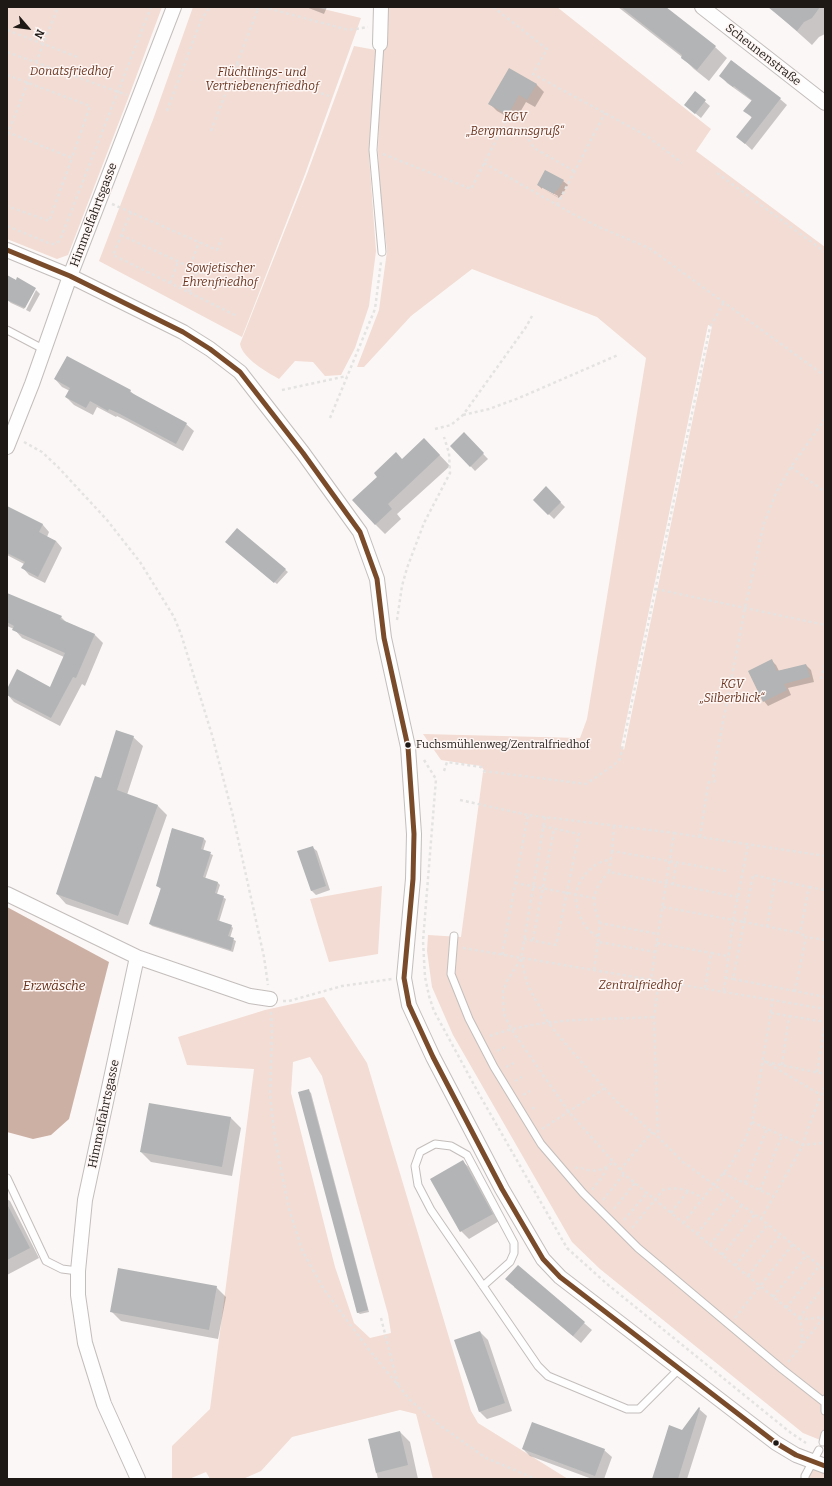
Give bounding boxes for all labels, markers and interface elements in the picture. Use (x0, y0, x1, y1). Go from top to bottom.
north arrow (8, 8, 48, 48)
street label: Scheunenstraße (722, 21, 804, 89)
text: N (31, 27, 47, 41)
park label: Donatsfriedhof (30, 65, 112, 79)
park label: Flüchtlings- und Vertriebenenfriedhof (205, 66, 319, 94)
park label: KGV „Bergmannsgruß“ (466, 111, 564, 139)
street label: Himmelfahrtsgasse (67, 161, 121, 269)
park label: Sowjetischer Ehrenfriedhof (182, 262, 258, 290)
park label: KGV „Silberblick“ (700, 678, 764, 706)
place label: Fuchsmühlenweg/Zentralfriedhof (416, 738, 590, 752)
marker: Fuchsmühlenweg/Zentralfriedhof (403, 740, 413, 750)
water label: Erzwäsche (23, 978, 85, 994)
park label: Zentralfriedhof (599, 979, 681, 993)
street label: Himmelfahrtsgasse (85, 1058, 123, 1170)
unlabelled marker (771, 1438, 781, 1448)

